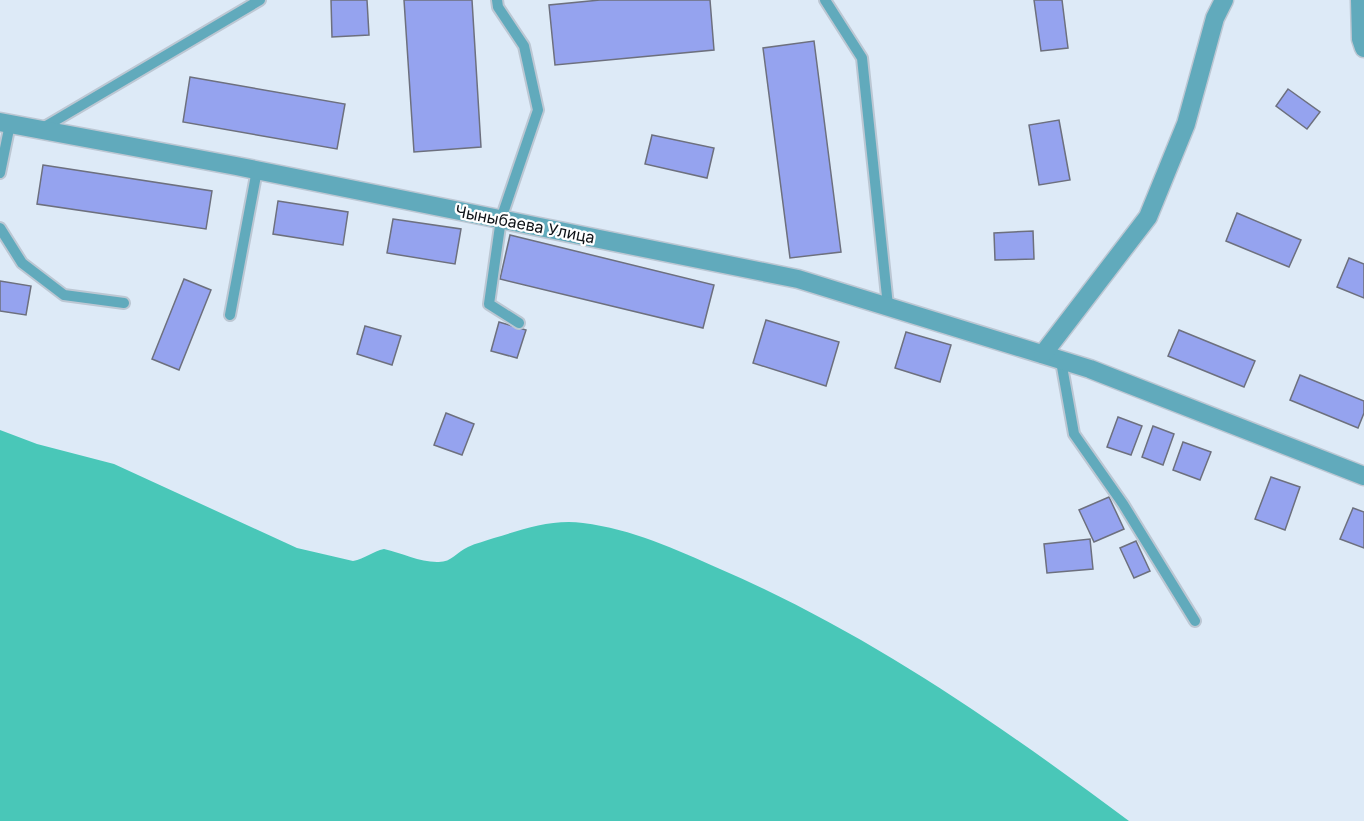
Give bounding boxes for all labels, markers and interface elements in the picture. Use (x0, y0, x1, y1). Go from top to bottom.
street label: Чыныбаева Улица (453, 201, 597, 247)

